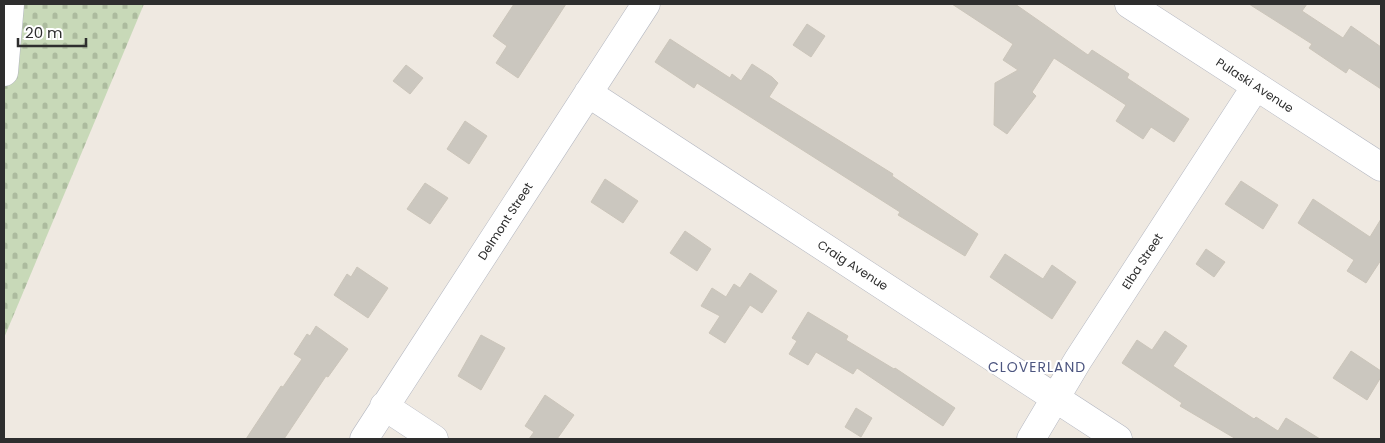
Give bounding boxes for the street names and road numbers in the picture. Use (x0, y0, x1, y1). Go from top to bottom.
street label: Pulaski Avenue (1213, 54, 1297, 116)
street label: Delmont Street (474, 179, 536, 263)
street label: Elba Street (1118, 230, 1166, 292)
street label: Craig Avenue (814, 236, 892, 294)

